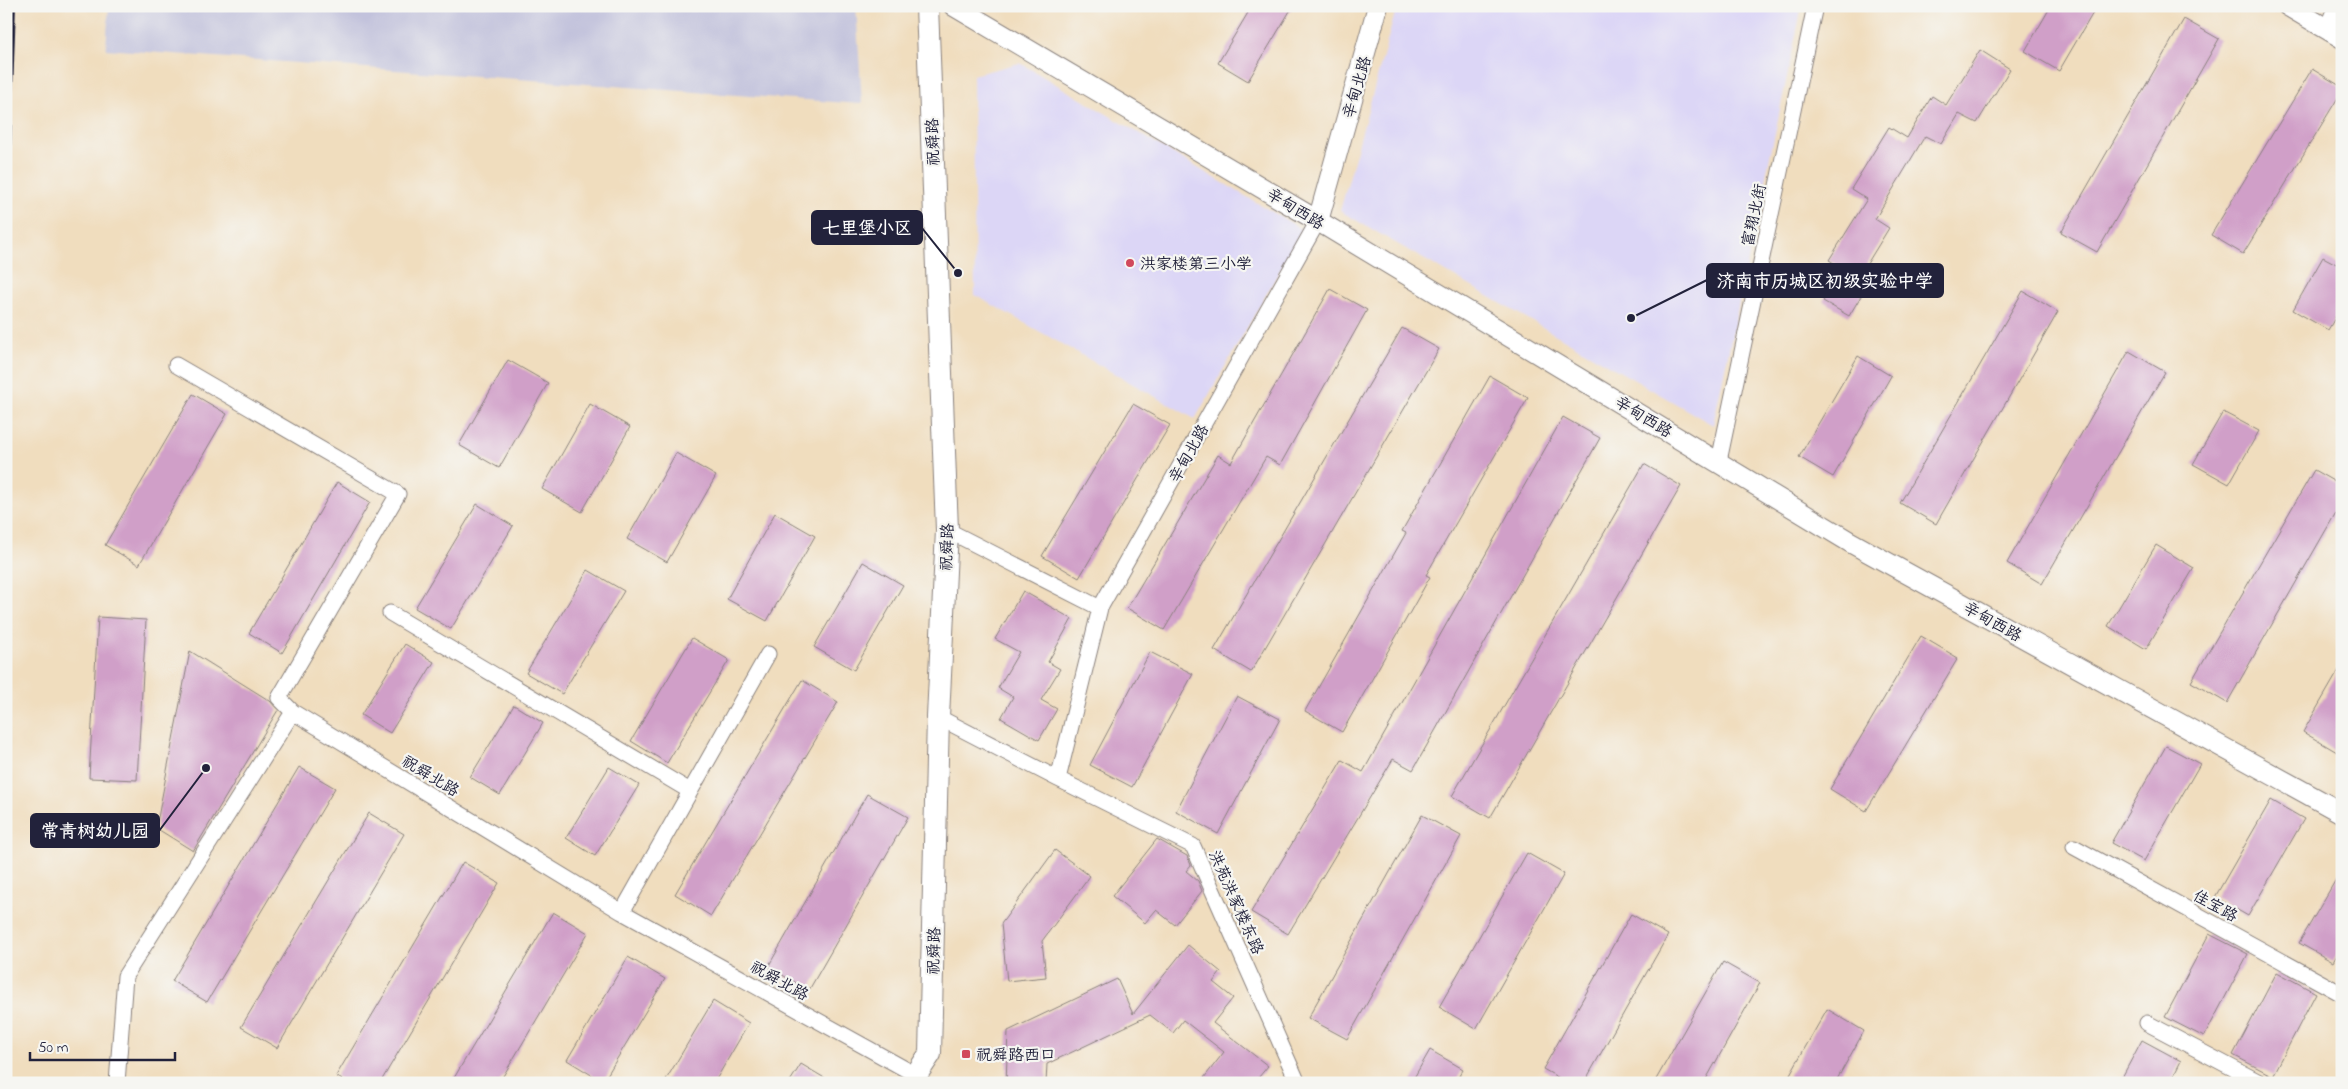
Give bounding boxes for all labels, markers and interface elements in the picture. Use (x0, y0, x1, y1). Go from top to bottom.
street label: 辛甸北路 (1338, 53, 1378, 122)
street label: 祝舜路 (921, 118, 947, 166)
street label: 富翔北街 (1737, 182, 1773, 249)
street label: 辛甸西路 (1261, 183, 1329, 236)
callout: 七里堡小区 (812, 211, 922, 244)
text: 七里堡小区 (822, 217, 912, 243)
place label: 洪家楼第三小学 (1140, 253, 1252, 277)
marker: 洪家楼第三小学 (1124, 257, 1136, 269)
callout: 济南市历城区初级实验中学 (1707, 264, 1943, 297)
text: 济南市历城区初级实验中学 (1717, 270, 1933, 296)
street label: 辛甸西路 (1609, 391, 1677, 444)
street label: 辛甸北路 (1164, 420, 1216, 488)
street label: 祝舜路 (935, 523, 961, 571)
street label: 辛甸西路 (1958, 597, 2026, 649)
street label: 祝舜北路 (396, 750, 464, 803)
callout: 常青树幼儿园 (31, 814, 159, 847)
text: 常青树幼儿园 (41, 820, 149, 846)
street label: 洪苑洪家楼东路 (1201, 847, 1269, 959)
street label: 佳宝路 (2188, 885, 2242, 929)
street label: 祝舜路 (923, 927, 947, 975)
street label: 祝舜北路 (745, 956, 813, 1008)
scale bar (30, 1029, 175, 1061)
text: 50 m (38, 1037, 69, 1059)
place label: 祝舜路西口 (976, 1044, 1056, 1068)
marker: 祝舜路西口 (960, 1048, 972, 1060)

